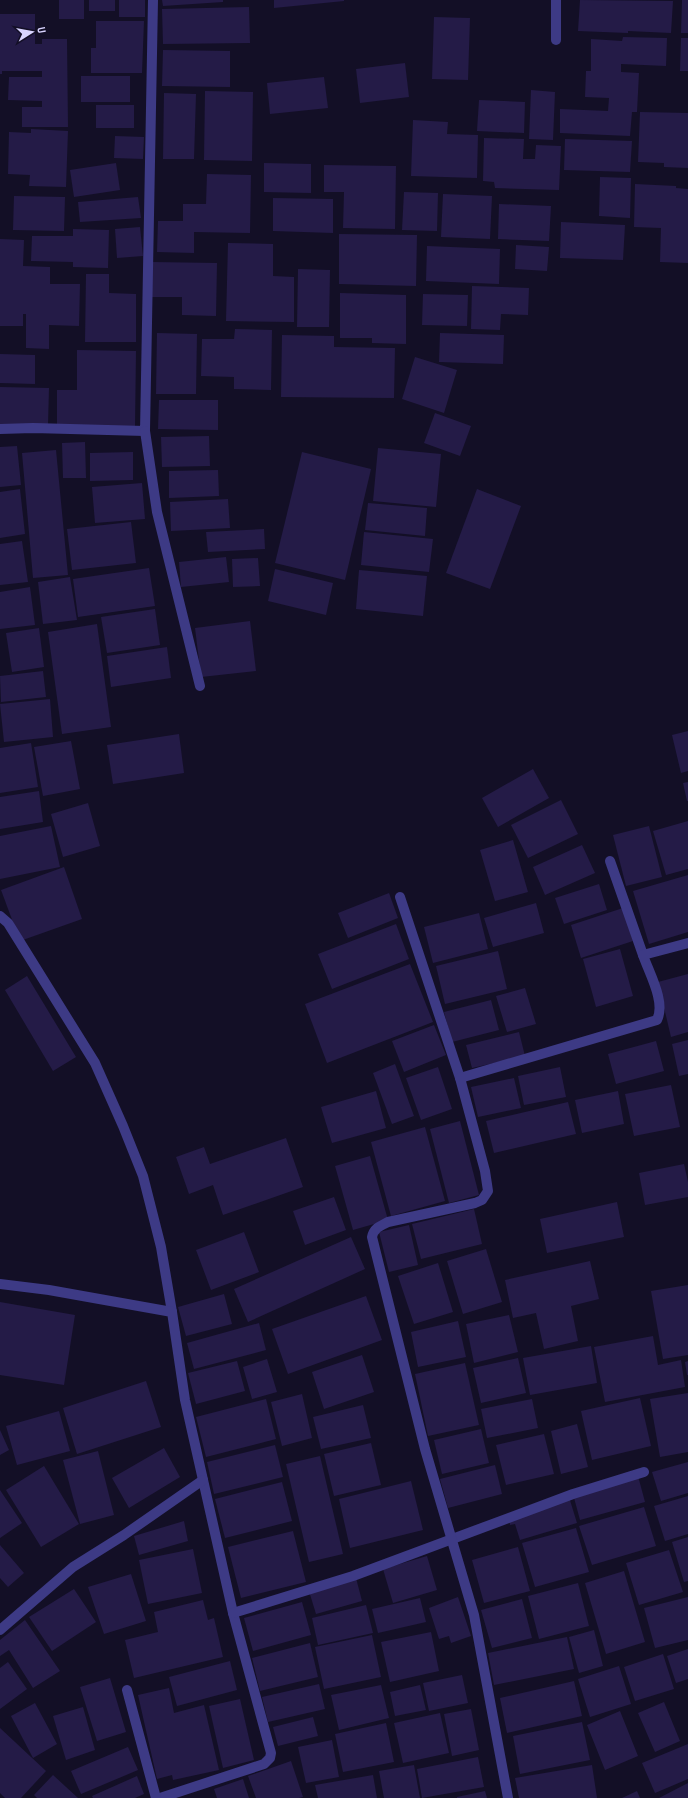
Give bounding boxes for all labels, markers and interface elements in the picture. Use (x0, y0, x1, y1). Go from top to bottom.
north arrow (12, 12, 52, 52)
text: U (34, 26, 49, 35)

